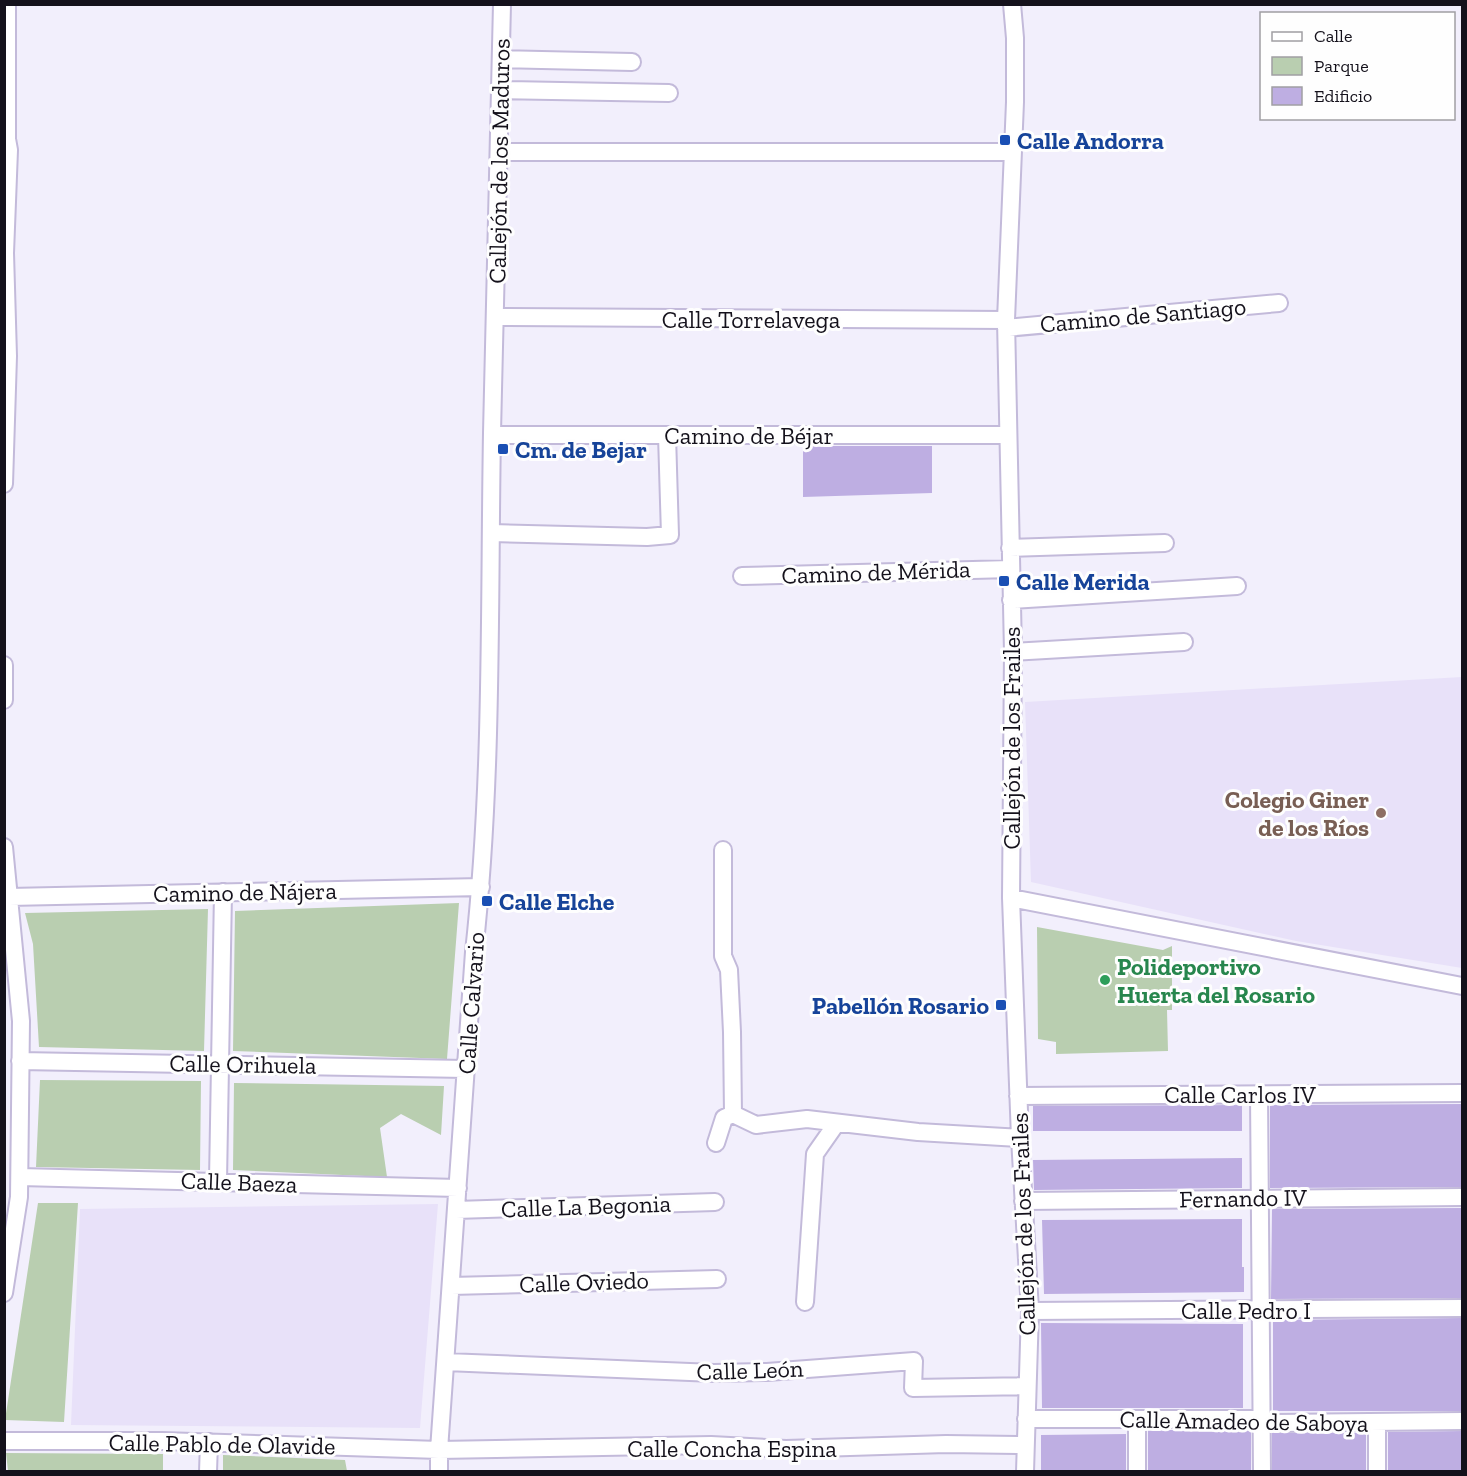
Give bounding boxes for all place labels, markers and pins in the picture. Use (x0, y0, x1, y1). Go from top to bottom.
place label: Calle Andorra (1017, 126, 1164, 155)
marker: Calle Andorra (998, 133, 1012, 147)
place label: Cm. de Bejar (515, 435, 647, 464)
marker: Cm. de Bejar (496, 442, 510, 456)
place label: Calle Merida (1016, 567, 1150, 596)
marker: Calle Merida (997, 574, 1011, 588)
place label: Colegio Giner de los Ríos (1225, 785, 1369, 842)
marker: Colegio Giner de los Ríos (1374, 806, 1388, 820)
place label: Calle Elche (499, 887, 615, 916)
marker: Calle Elche (480, 894, 494, 908)
place label: Polideportivo Huerta del Rosario (1117, 952, 1315, 1009)
marker: Polideportivo Huerta del Rosario (1098, 973, 1112, 987)
place label: Pabellón Rosario (812, 991, 989, 1020)
marker: Pabellón Rosario (994, 998, 1008, 1012)

